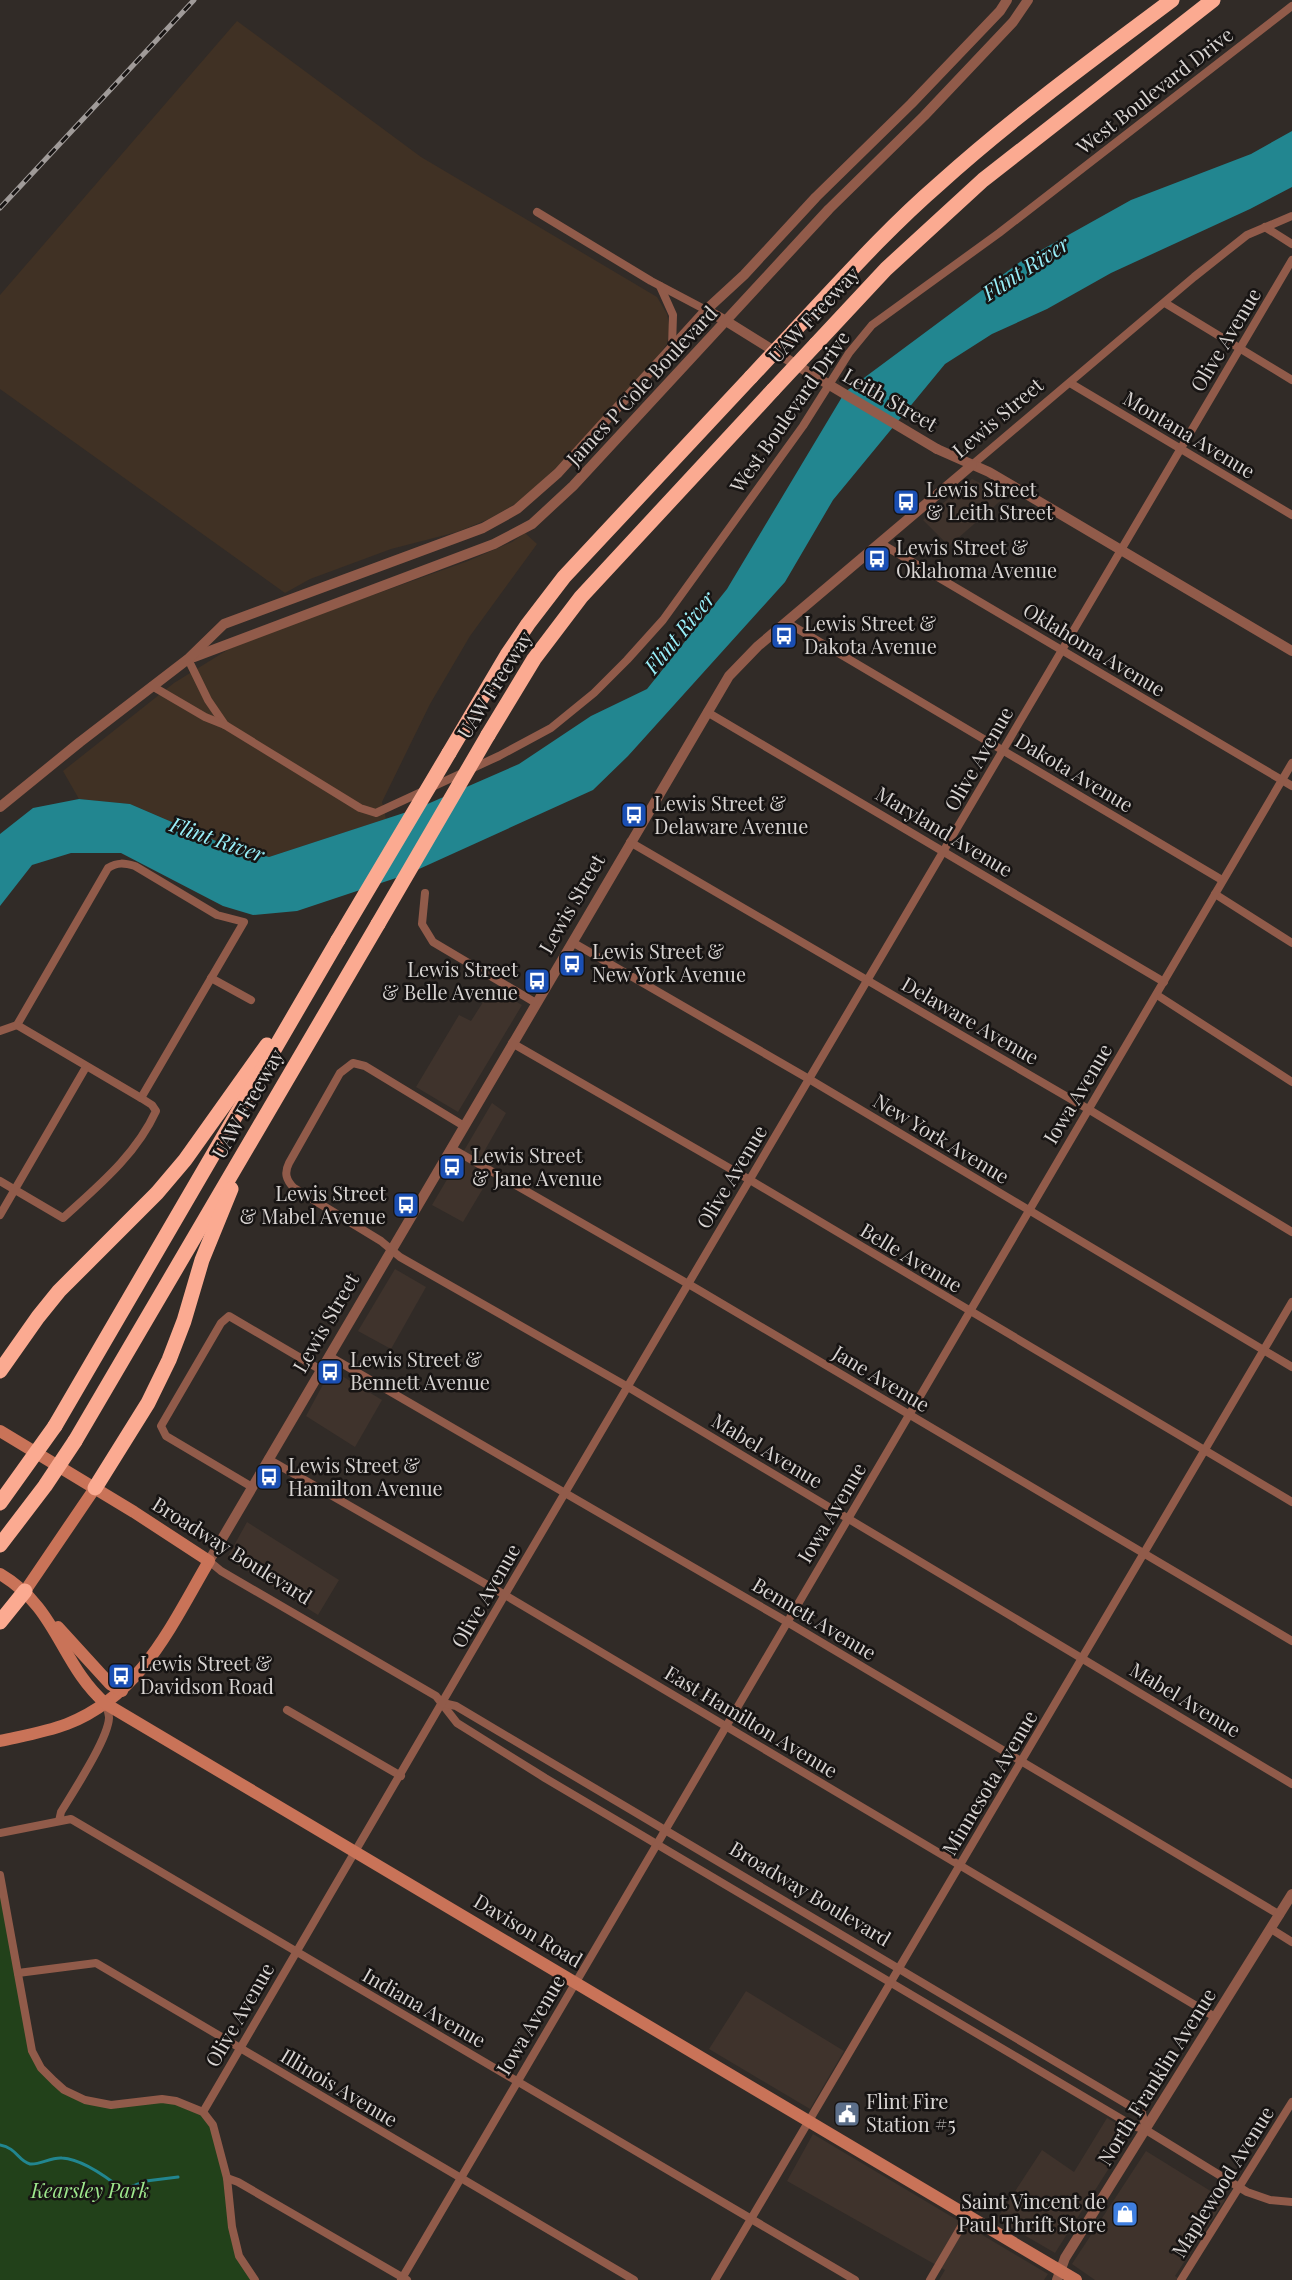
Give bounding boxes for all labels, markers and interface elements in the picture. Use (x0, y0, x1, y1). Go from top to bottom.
street label: West Boulevard Drive (1069, 20, 1238, 160)
water label: Flint River (975, 228, 1075, 306)
street label: UAW Freeway (761, 260, 864, 368)
street label: Olive Avenue (1183, 282, 1266, 396)
street label: James P Cole Boulevard (559, 299, 722, 472)
street label: West Boulevard Drive (722, 325, 855, 498)
street label: Leith Street (838, 361, 944, 437)
street label: Lewis Street (946, 370, 1049, 463)
street label: Montana Avenue (1119, 384, 1261, 484)
place label: Lewis Street & Leith Street (926, 475, 1054, 525)
bus stop icon: Lewis Street & Leith Street (891, 487, 921, 517)
place label: Lewis Street & Oklahoma Avenue (896, 533, 1057, 583)
bus stop icon: Lewis Street & Oklahoma Avenue (862, 544, 892, 574)
water label: Flint River (636, 584, 721, 679)
street label: Oklahoma Avenue (1019, 596, 1171, 702)
place label: Lewis Street & Dakota Avenue (804, 609, 937, 659)
bus stop icon: Lewis Street & Dakota Avenue (769, 621, 799, 651)
street label: UAW Freeway (450, 625, 538, 743)
street label: Olive Avenue (937, 701, 1018, 815)
street label: Dakota Avenue (1011, 726, 1139, 817)
street label: Maryland Avenue (871, 779, 1018, 882)
place label: Lewis Street & Delaware Avenue (654, 789, 808, 839)
bus stop icon: Lewis Street & Delaware Avenue (619, 800, 649, 830)
water label: Flint River (166, 809, 270, 868)
street label: Lewis Street (531, 848, 611, 958)
place label: Lewis Street & New York Avenue (592, 937, 746, 987)
bus stop icon: Lewis Street & New York Avenue (557, 949, 587, 979)
place label: Lewis Street & Belle Avenue (382, 955, 519, 1005)
bus stop icon: Lewis Street & Belle Avenue (522, 966, 552, 996)
street label: Delaware Avenue (897, 969, 1044, 1070)
street label: Iowa Avenue (1036, 1038, 1117, 1148)
street label: UAW Freeway (204, 1044, 289, 1163)
street label: New York Avenue (869, 1086, 1015, 1189)
street label: Olive Avenue (689, 1119, 772, 1233)
place label: Lewis Street & Jane Avenue (472, 1141, 602, 1191)
bus stop icon: Lewis Street & Jane Avenue (437, 1152, 467, 1182)
place label: Lewis Street & Mabel Avenue (240, 1179, 387, 1229)
bus stop icon: Lewis Street & Mabel Avenue (391, 1190, 421, 1220)
street label: Belle Avenue (856, 1216, 968, 1298)
street label: Lewis Street (285, 1267, 365, 1377)
street label: Jane Avenue (828, 1338, 935, 1417)
place label: Lewis Street & Bennett Avenue (350, 1345, 490, 1395)
bus stop icon: Lewis Street & Bennett Avenue (315, 1357, 345, 1387)
street label: Mabel Avenue (707, 1406, 828, 1493)
place label: Lewis Street & Hamilton Avenue (288, 1451, 443, 1501)
street label: Iowa Avenue (790, 1457, 871, 1567)
bus stop icon: Lewis Street & Hamilton Avenue (254, 1462, 284, 1492)
street label: Broadway Boulevard (148, 1490, 318, 1610)
street label: Olive Avenue (444, 1538, 525, 1652)
street label: Bennett Avenue (748, 1570, 882, 1665)
place label: Lewis Street & Davidson Road (140, 1649, 274, 1699)
street label: Mabel Avenue (1125, 1655, 1246, 1742)
street label: East Hamilton Avenue (660, 1658, 843, 1783)
bus stop icon: Lewis Street & Davidson Road (106, 1661, 136, 1691)
street label: Minnesota Avenue (935, 1705, 1043, 1860)
street label: Broadway Boulevard (725, 1834, 897, 1952)
street label: Davison Road (469, 1887, 588, 1973)
street label: Olive Avenue (198, 1957, 279, 2071)
street label: Indiana Avenue (358, 1960, 491, 2053)
street label: Iowa Avenue (489, 1969, 570, 2079)
street label: North Franklin Avenue (1090, 1983, 1221, 2170)
street label: Illinois Avenue (276, 2041, 403, 2132)
place label: Flint Fire Station #5 (866, 2087, 956, 2137)
public building icon: Flint Fire Station #5 (832, 2099, 862, 2129)
street label: Maplewood Avenue (1164, 2100, 1279, 2262)
park label: Kearsley Park (30, 2176, 149, 2203)
place label: Saint Vincent de Paul Thrift Store (958, 2187, 1106, 2237)
shop icon: Saint Vincent de Paul Thrift Store (1110, 2199, 1140, 2229)

